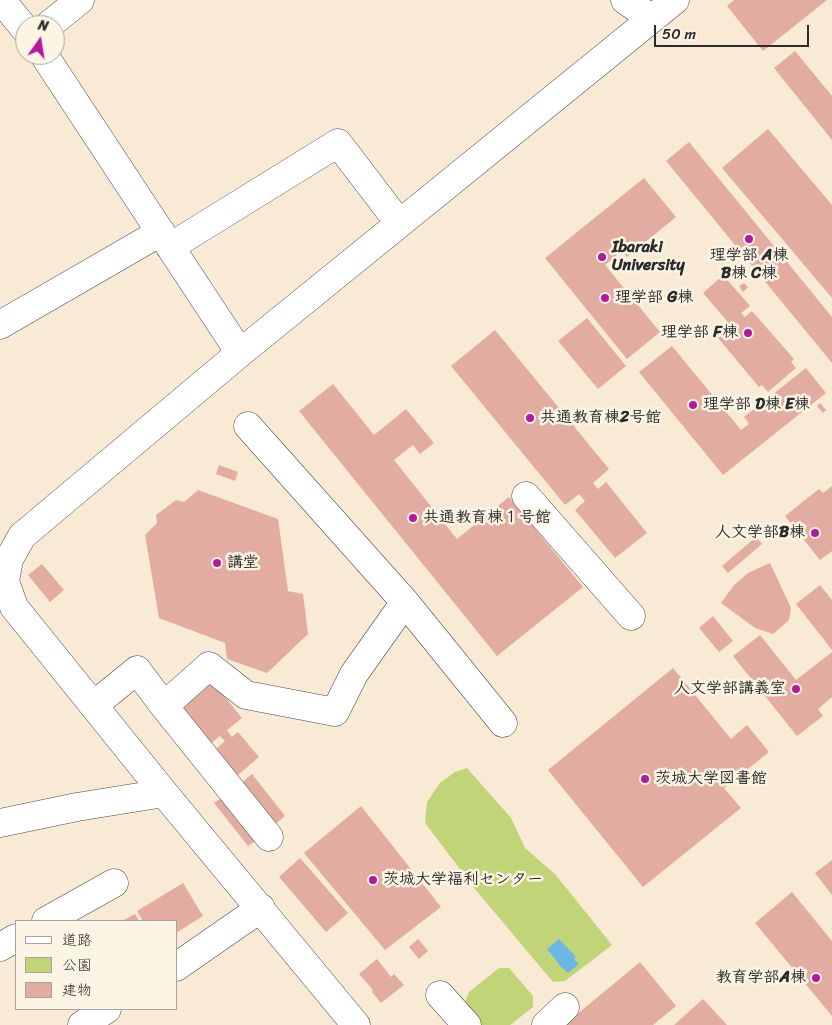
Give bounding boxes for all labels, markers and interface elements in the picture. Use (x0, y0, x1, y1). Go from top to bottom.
text: N (36, 13, 51, 39)
north arrow (15, 15, 65, 65)
scale bar (657, 15, 812, 47)
text: 50 m (662, 21, 696, 47)
marker: 理学部 A棟 B棟 C棟 (743, 233, 755, 245)
place label: Ibaraki University (612, 238, 685, 276)
place label: 理学部 A棟 B棟 C棟 (710, 246, 788, 284)
marker: Ibaraki University (596, 251, 608, 263)
place label: 理学部 G棟 (615, 288, 693, 308)
marker: 理学部 G棟 (599, 292, 611, 304)
place label: 理学部 F棟 (661, 323, 738, 343)
marker: 理学部 F棟 (742, 327, 754, 339)
place label: 理学部 D棟 E棟 (703, 395, 810, 415)
marker: 理学部 D棟 E棟 (687, 399, 699, 411)
place label: 共通教育棟2号館 (540, 408, 661, 428)
marker: 共通教育棟2号館 (524, 412, 536, 424)
place label: 共通教育棟１号館 (423, 508, 551, 528)
marker: 共通教育棟１号館 (407, 512, 419, 524)
place label: 人文学部B棟 (715, 523, 805, 543)
marker: 人文学部B棟 (809, 527, 821, 539)
place label: 講堂 (227, 553, 259, 573)
marker: 講堂 (211, 557, 223, 569)
place label: 人文学部講義室 (674, 679, 786, 699)
marker: 人文学部講義室 (790, 683, 802, 695)
place label: 茨城大学図書館 (655, 769, 767, 789)
marker: 茨城大学図書館 (639, 773, 651, 785)
place label: 茨城大学福利センター (383, 870, 543, 890)
marker: 茨城大学福利センター (367, 874, 379, 886)
legend (15, 920, 178, 1010)
text: 道路 (62, 927, 92, 953)
text: 公園 (62, 952, 92, 978)
place label: 教育学部A棟 (716, 968, 806, 988)
marker: 教育学部A棟 (810, 972, 822, 984)
text: 建物 (62, 977, 92, 1003)

